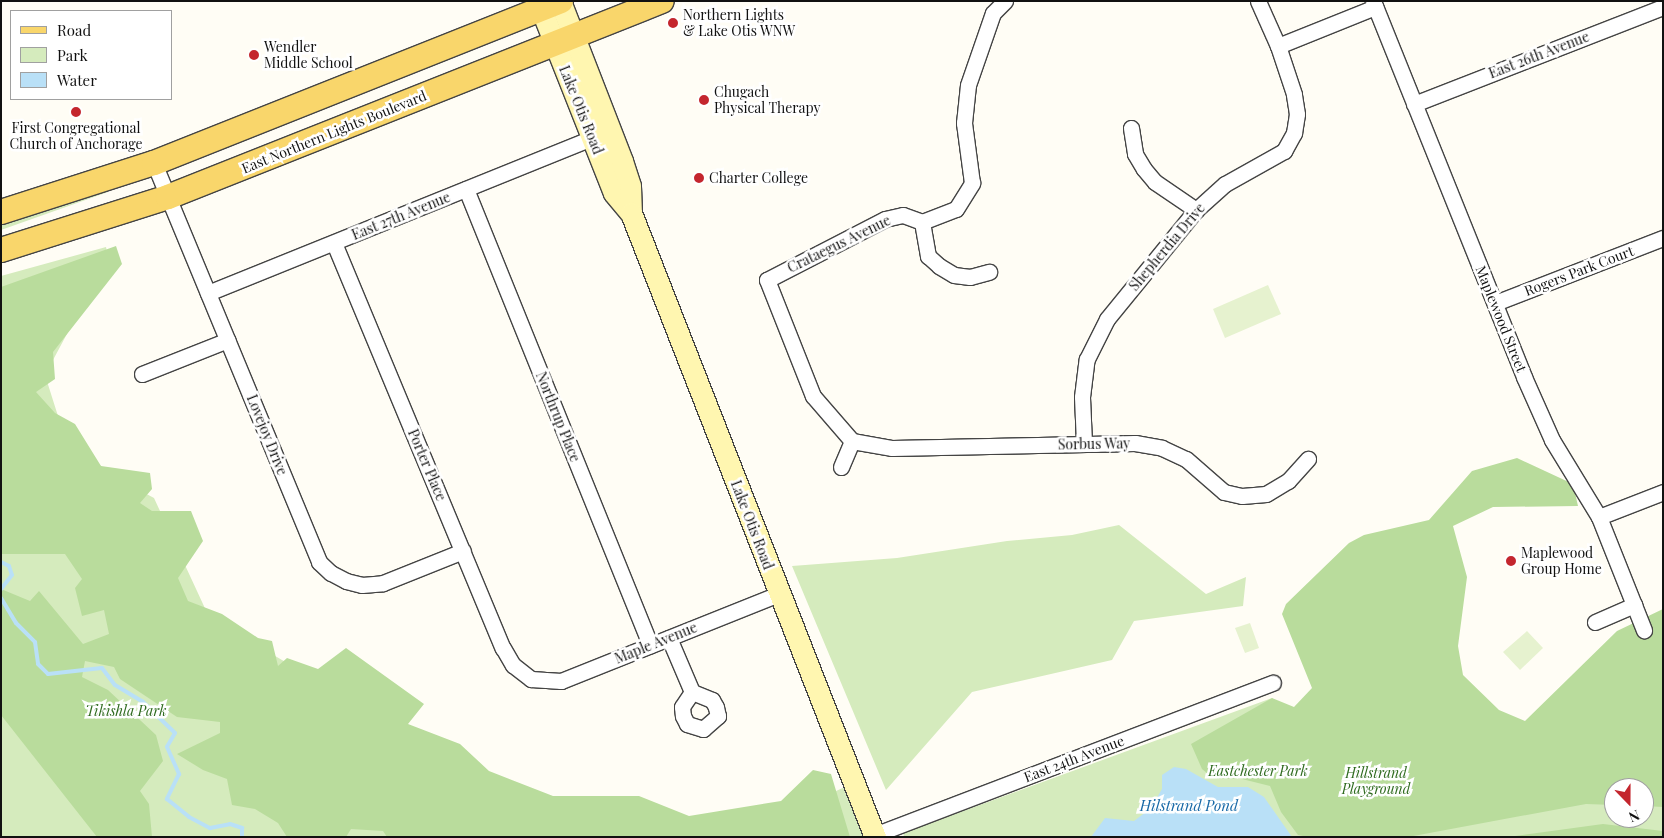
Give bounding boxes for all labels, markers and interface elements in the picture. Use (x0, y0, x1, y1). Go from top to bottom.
place label: Northern Lights & Lake Otis WNW (683, 7, 796, 40)
legend (10, 10, 172, 100)
marker: Northern Lights & Lake Otis WNW (667, 17, 679, 29)
text: Road (57, 20, 91, 40)
street label: East 26th Avenue (1486, 28, 1592, 82)
place label: Wendler Middle School (264, 39, 353, 72)
text: Park (57, 45, 88, 65)
marker: Wendler Middle School (248, 49, 260, 61)
street label: Lake Otis Road (556, 63, 606, 157)
text: Water (57, 70, 97, 90)
place label: Chugach Physical Therapy (714, 84, 821, 116)
street label: East Northern Lights Boulevard (239, 87, 429, 177)
marker: Chugach Physical Therapy (698, 94, 710, 106)
marker: First Congregational Church of Anchorage (70, 106, 82, 118)
place label: First Congregational Church of Anchorage (9, 120, 143, 152)
place label: Charter College (709, 170, 808, 186)
marker: Charter College (693, 172, 705, 184)
street label: East 27th Avenue (349, 188, 453, 244)
street label: Shepherdia Drive (1125, 200, 1209, 294)
street label: Crataegus Avenue (784, 212, 894, 276)
street label: Rogers Park Court (1522, 242, 1636, 300)
street label: Maplewood Street (1472, 263, 1530, 375)
street label: Northrup Place (532, 370, 584, 464)
street label: Lovejoy Drive (243, 392, 291, 478)
street label: Porter Place (404, 426, 450, 504)
street label: Sorbus Way (1057, 435, 1131, 453)
street label: Lake Otis Road (727, 478, 777, 572)
place label: Maplewood Group Home (1521, 545, 1602, 578)
marker: Maplewood Group Home (1505, 555, 1517, 567)
street label: Maple Avenue (612, 619, 700, 667)
park label: Tikishla Park (86, 703, 166, 719)
street label: East 24th Avenue (1021, 732, 1127, 786)
park label: Eastchester Park (1208, 763, 1308, 779)
park label: Hillstrand Playground (1342, 765, 1410, 798)
north arrow (1604, 778, 1654, 828)
water label: Hilstrand Pond (1140, 797, 1238, 815)
text: N (1626, 806, 1643, 827)

